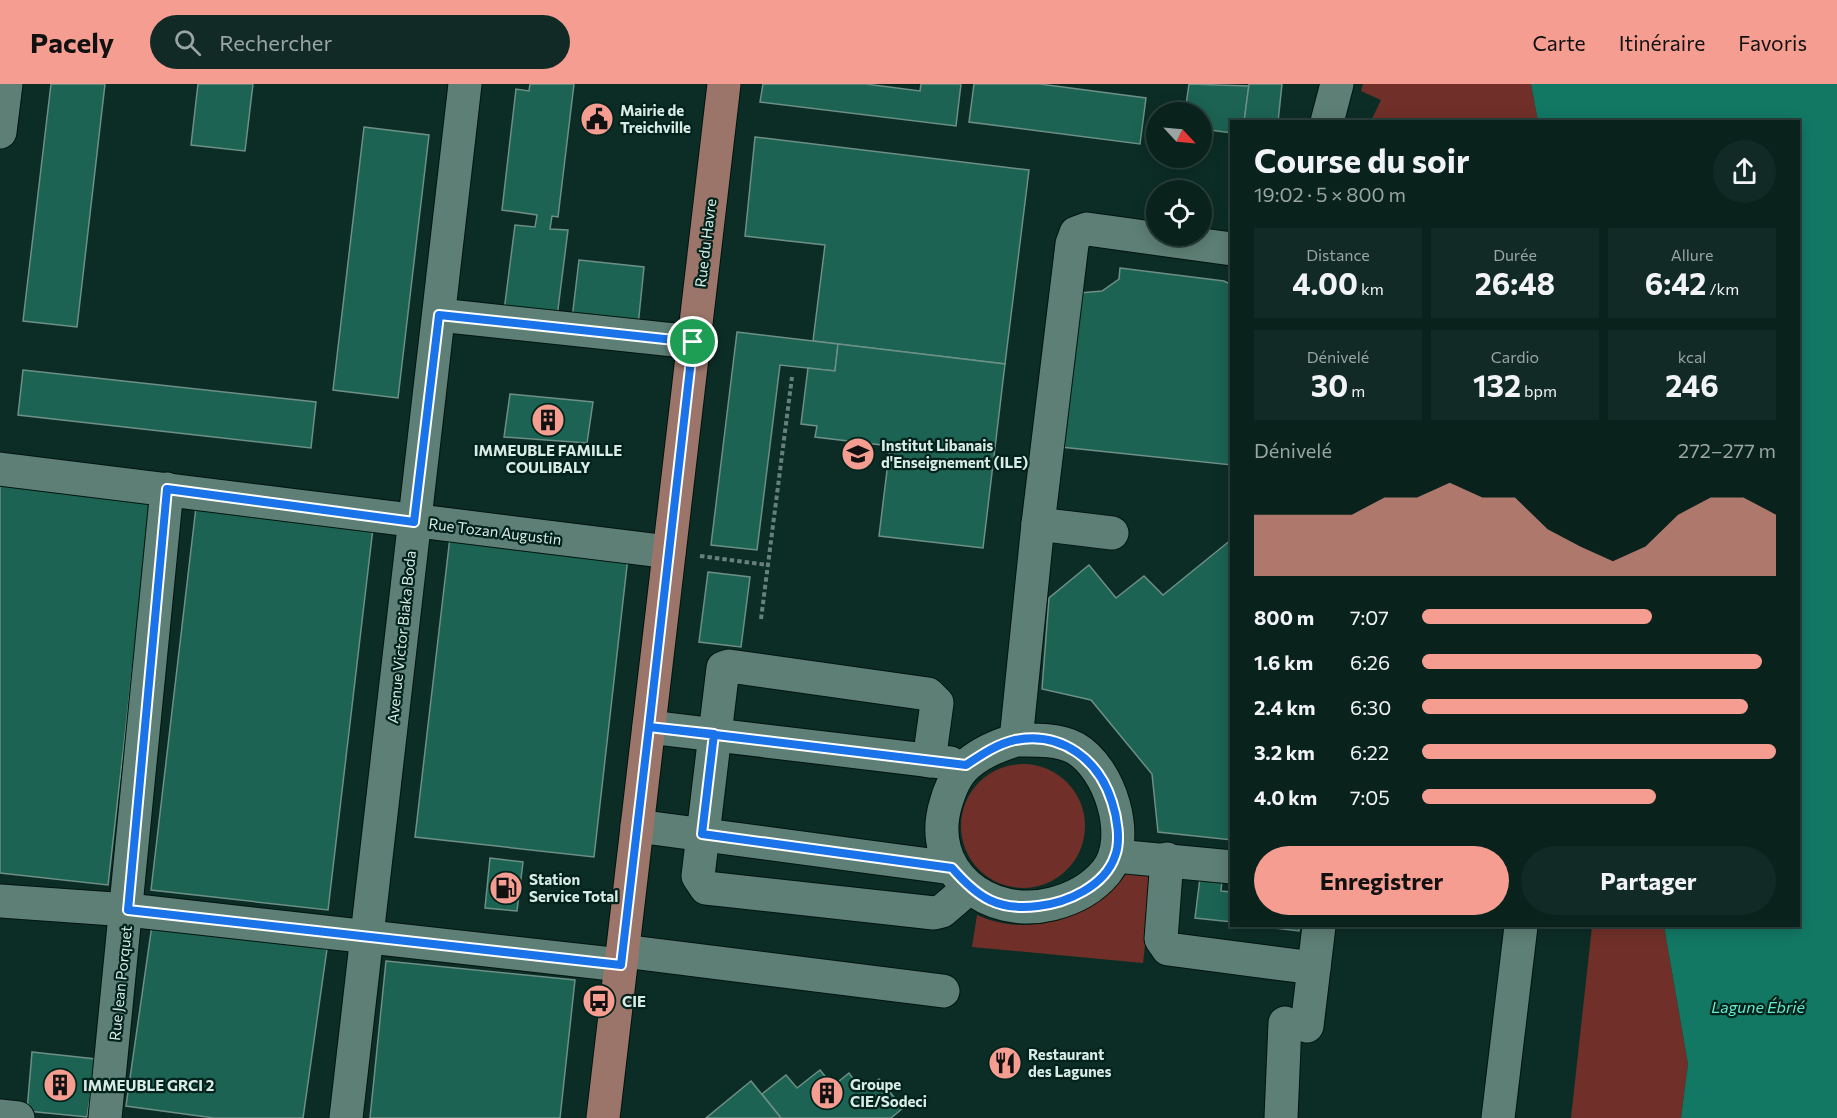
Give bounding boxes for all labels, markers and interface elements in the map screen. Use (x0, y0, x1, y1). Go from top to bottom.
search box (150, 15, 570, 69)
text: Pacely (30, 25, 114, 59)
icon: search (171, 26, 204, 59)
text: Rechercher (219, 29, 332, 56)
text: Carte (1532, 30, 1586, 55)
text: Itinéraire (1619, 30, 1705, 55)
text: Favoris (1738, 30, 1807, 55)
public building icon: Mairie de Treichville (579, 101, 615, 137)
place label: Mairie de Treichville (620, 101, 691, 136)
north arrow (1146, 102, 1212, 168)
map controls (1146, 102, 1212, 246)
text: Course du soir (1254, 139, 1470, 180)
button: share (1713, 140, 1776, 203)
button: locate (1146, 180, 1212, 246)
text: 19:02 · 5 × 800 m (1254, 182, 1406, 206)
street label: Rue du Havre (691, 198, 719, 288)
text: Distance (1306, 245, 1370, 264)
text: Durée (1493, 245, 1537, 264)
text: Allure (1671, 245, 1713, 264)
text: 4.00 (1292, 264, 1358, 301)
text: 26:48 (1475, 264, 1555, 301)
text: 6:42 (1645, 264, 1706, 301)
text: km (1358, 279, 1384, 298)
text: /km (1706, 279, 1739, 298)
pin (667, 316, 718, 367)
icon: arrive (676, 325, 709, 358)
text: Dénivelé (1307, 347, 1369, 366)
text: Cardio (1491, 347, 1539, 366)
text: kcal (1678, 347, 1706, 366)
text: 30 (1311, 366, 1348, 403)
text: 132 (1473, 366, 1521, 403)
text: 246 (1665, 366, 1719, 403)
text: m (1348, 381, 1365, 400)
text: bpm (1521, 381, 1557, 400)
building icon: IMMEUBLE FAMILLE COULIBALY (530, 402, 566, 438)
school or university icon: Institut Libanais d'Enseignement (ILE) (840, 436, 876, 472)
place label: Institut Libanais d'Enseignement (ILE) (881, 436, 1028, 471)
text: Dénivelé (1254, 438, 1332, 462)
text: 272–277 m (1678, 438, 1776, 462)
place label: IMMEUBLE FAMILLE COULIBALY (474, 441, 622, 476)
street label: Rue Tozan Augustin (428, 514, 562, 548)
street label: Avenue Victor Biaka Boda (383, 550, 419, 724)
text: 800 m (1254, 605, 1314, 629)
text: 7:07 (1350, 605, 1389, 629)
text: 1.6 km (1254, 650, 1313, 674)
text: 6:26 (1350, 650, 1390, 674)
text: 2.4 km (1254, 695, 1316, 719)
text: 6:30 (1350, 695, 1391, 719)
text: 3.2 km (1254, 740, 1315, 764)
text: 6:22 (1350, 740, 1389, 764)
text: 4.0 km (1254, 785, 1317, 809)
text: 7:05 (1350, 785, 1390, 809)
button: Enregistrer (1254, 846, 1509, 915)
button: Partager (1521, 846, 1776, 915)
fuel station icon: Station Service Total (488, 870, 524, 906)
place label: Station Service Total (529, 870, 618, 905)
street label: Rue Jean Porquet (105, 925, 135, 1041)
bus stop icon: CIE (581, 983, 617, 1019)
place label: CIE (622, 992, 646, 1010)
water label: Lagune Ébrié (1711, 997, 1805, 1016)
restaurant icon: Restaurant des Lagunes (987, 1045, 1023, 1081)
place label: Restaurant des Lagunes (1028, 1045, 1112, 1080)
building icon: IMMEUBLE GRCI 2 (42, 1067, 78, 1103)
building icon: Groupe CIE/Sodeci (809, 1075, 845, 1111)
place label: Groupe CIE/Sodeci (850, 1075, 927, 1110)
place label: IMMEUBLE GRCI 2 (83, 1076, 214, 1094)

